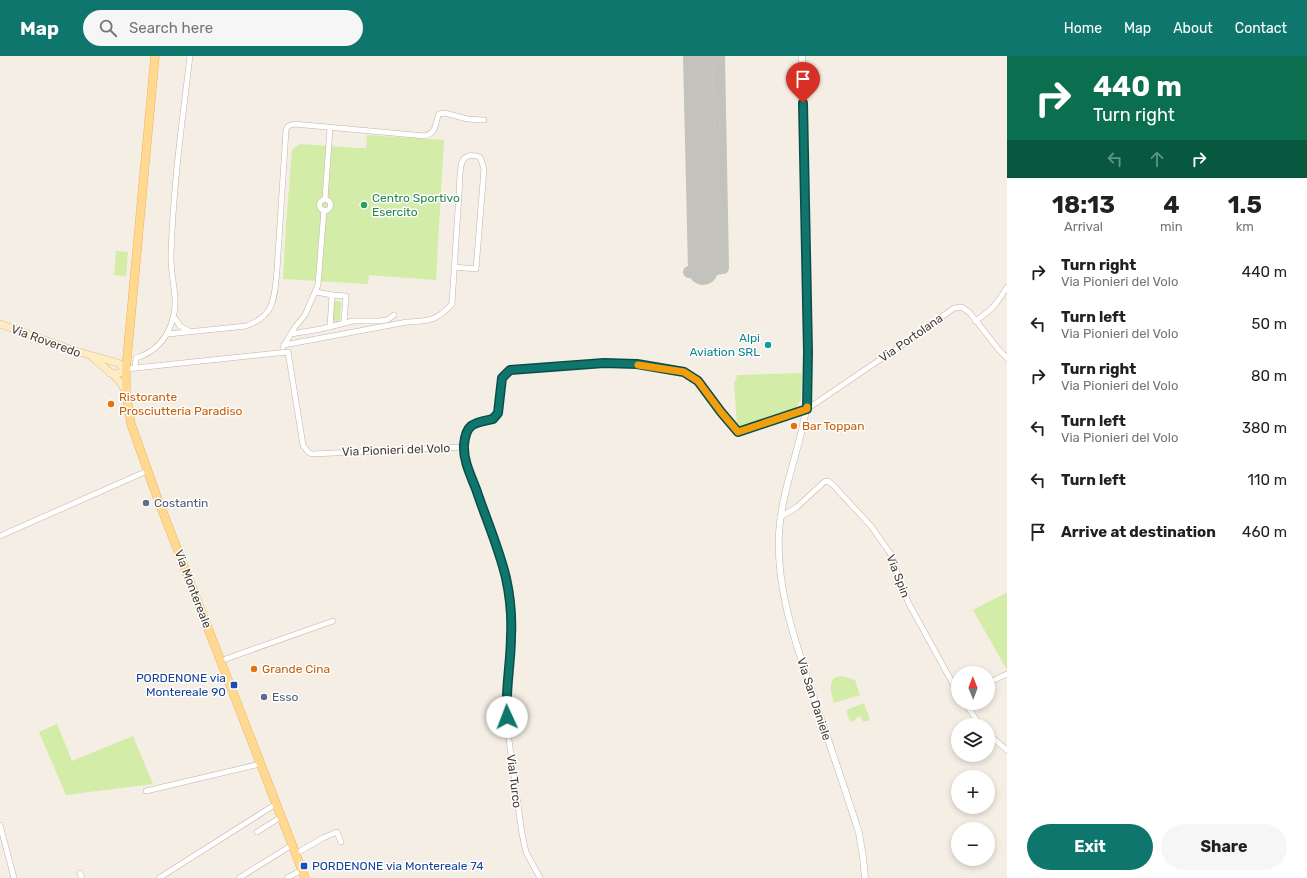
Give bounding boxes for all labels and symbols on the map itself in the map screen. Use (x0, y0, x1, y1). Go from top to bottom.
pin (786, 62, 820, 103)
place label: Centro Sportivo Esercito (372, 191, 460, 219)
marker: Centro Sportivo Esercito (359, 200, 369, 210)
street label: Via Portolana (877, 311, 945, 365)
street label: Via Roveredo (9, 322, 83, 360)
place label: Alpi Aviation SRL (689, 331, 760, 359)
marker: Alpi Aviation SRL (763, 340, 773, 350)
place label: Ristorante Prosciutteria Paradiso (119, 390, 243, 418)
marker: Ristorante Prosciutteria Paradiso (106, 399, 116, 409)
place label: Bar Toppan (802, 419, 864, 433)
marker: Bar Toppan (789, 421, 799, 431)
street label: Via Pionieri del Volo (342, 441, 451, 459)
place label: Costantin (154, 496, 208, 510)
marker: Costantin (141, 498, 151, 508)
street label: Via Montereale (172, 548, 214, 630)
street label: Via Spin (883, 552, 913, 600)
street label: Via San Daniele (794, 656, 834, 742)
place label: Grande Cina (262, 662, 330, 676)
marker: Grande Cina (249, 664, 259, 674)
north arrow (951, 666, 995, 710)
place label: PORDENONE via Montereale 90 (136, 671, 226, 699)
marker: PORDENONE via Montereale 90 (229, 680, 239, 690)
place label: Esso (272, 690, 299, 704)
marker: Esso (259, 692, 269, 702)
position arrow (486, 696, 528, 738)
street label: Vial Turco (504, 753, 524, 809)
place label: PORDENONE via Montereale 74 (312, 859, 484, 873)
marker: PORDENONE via Montereale 74 (299, 861, 309, 871)

